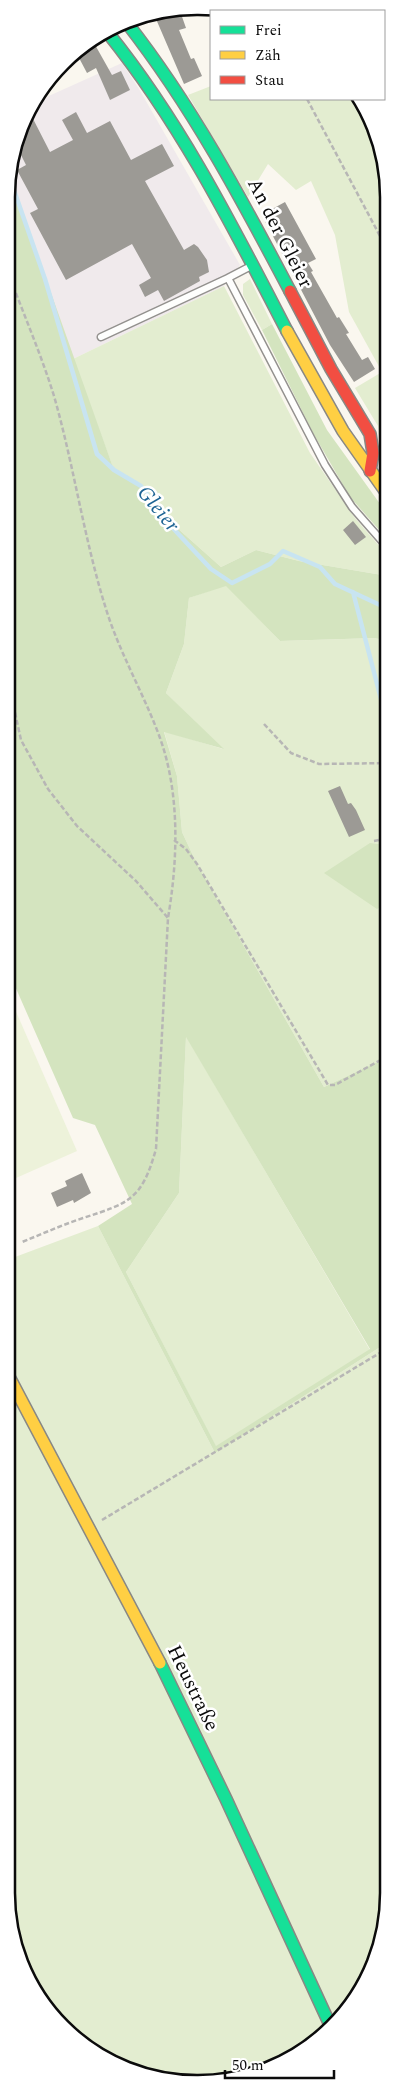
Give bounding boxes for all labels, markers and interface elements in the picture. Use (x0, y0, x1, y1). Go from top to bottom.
legend (210, 10, 385, 100)
text: Frei (255, 19, 282, 42)
text: Zäh (255, 44, 281, 67)
text: Stau (255, 69, 284, 92)
street label: An der Gleier (239, 173, 321, 293)
water label: Gleier (129, 479, 188, 540)
street label: Heustraße (159, 1640, 227, 1736)
scale bar (225, 2048, 334, 2080)
text: 50 m (232, 2054, 264, 2077)

